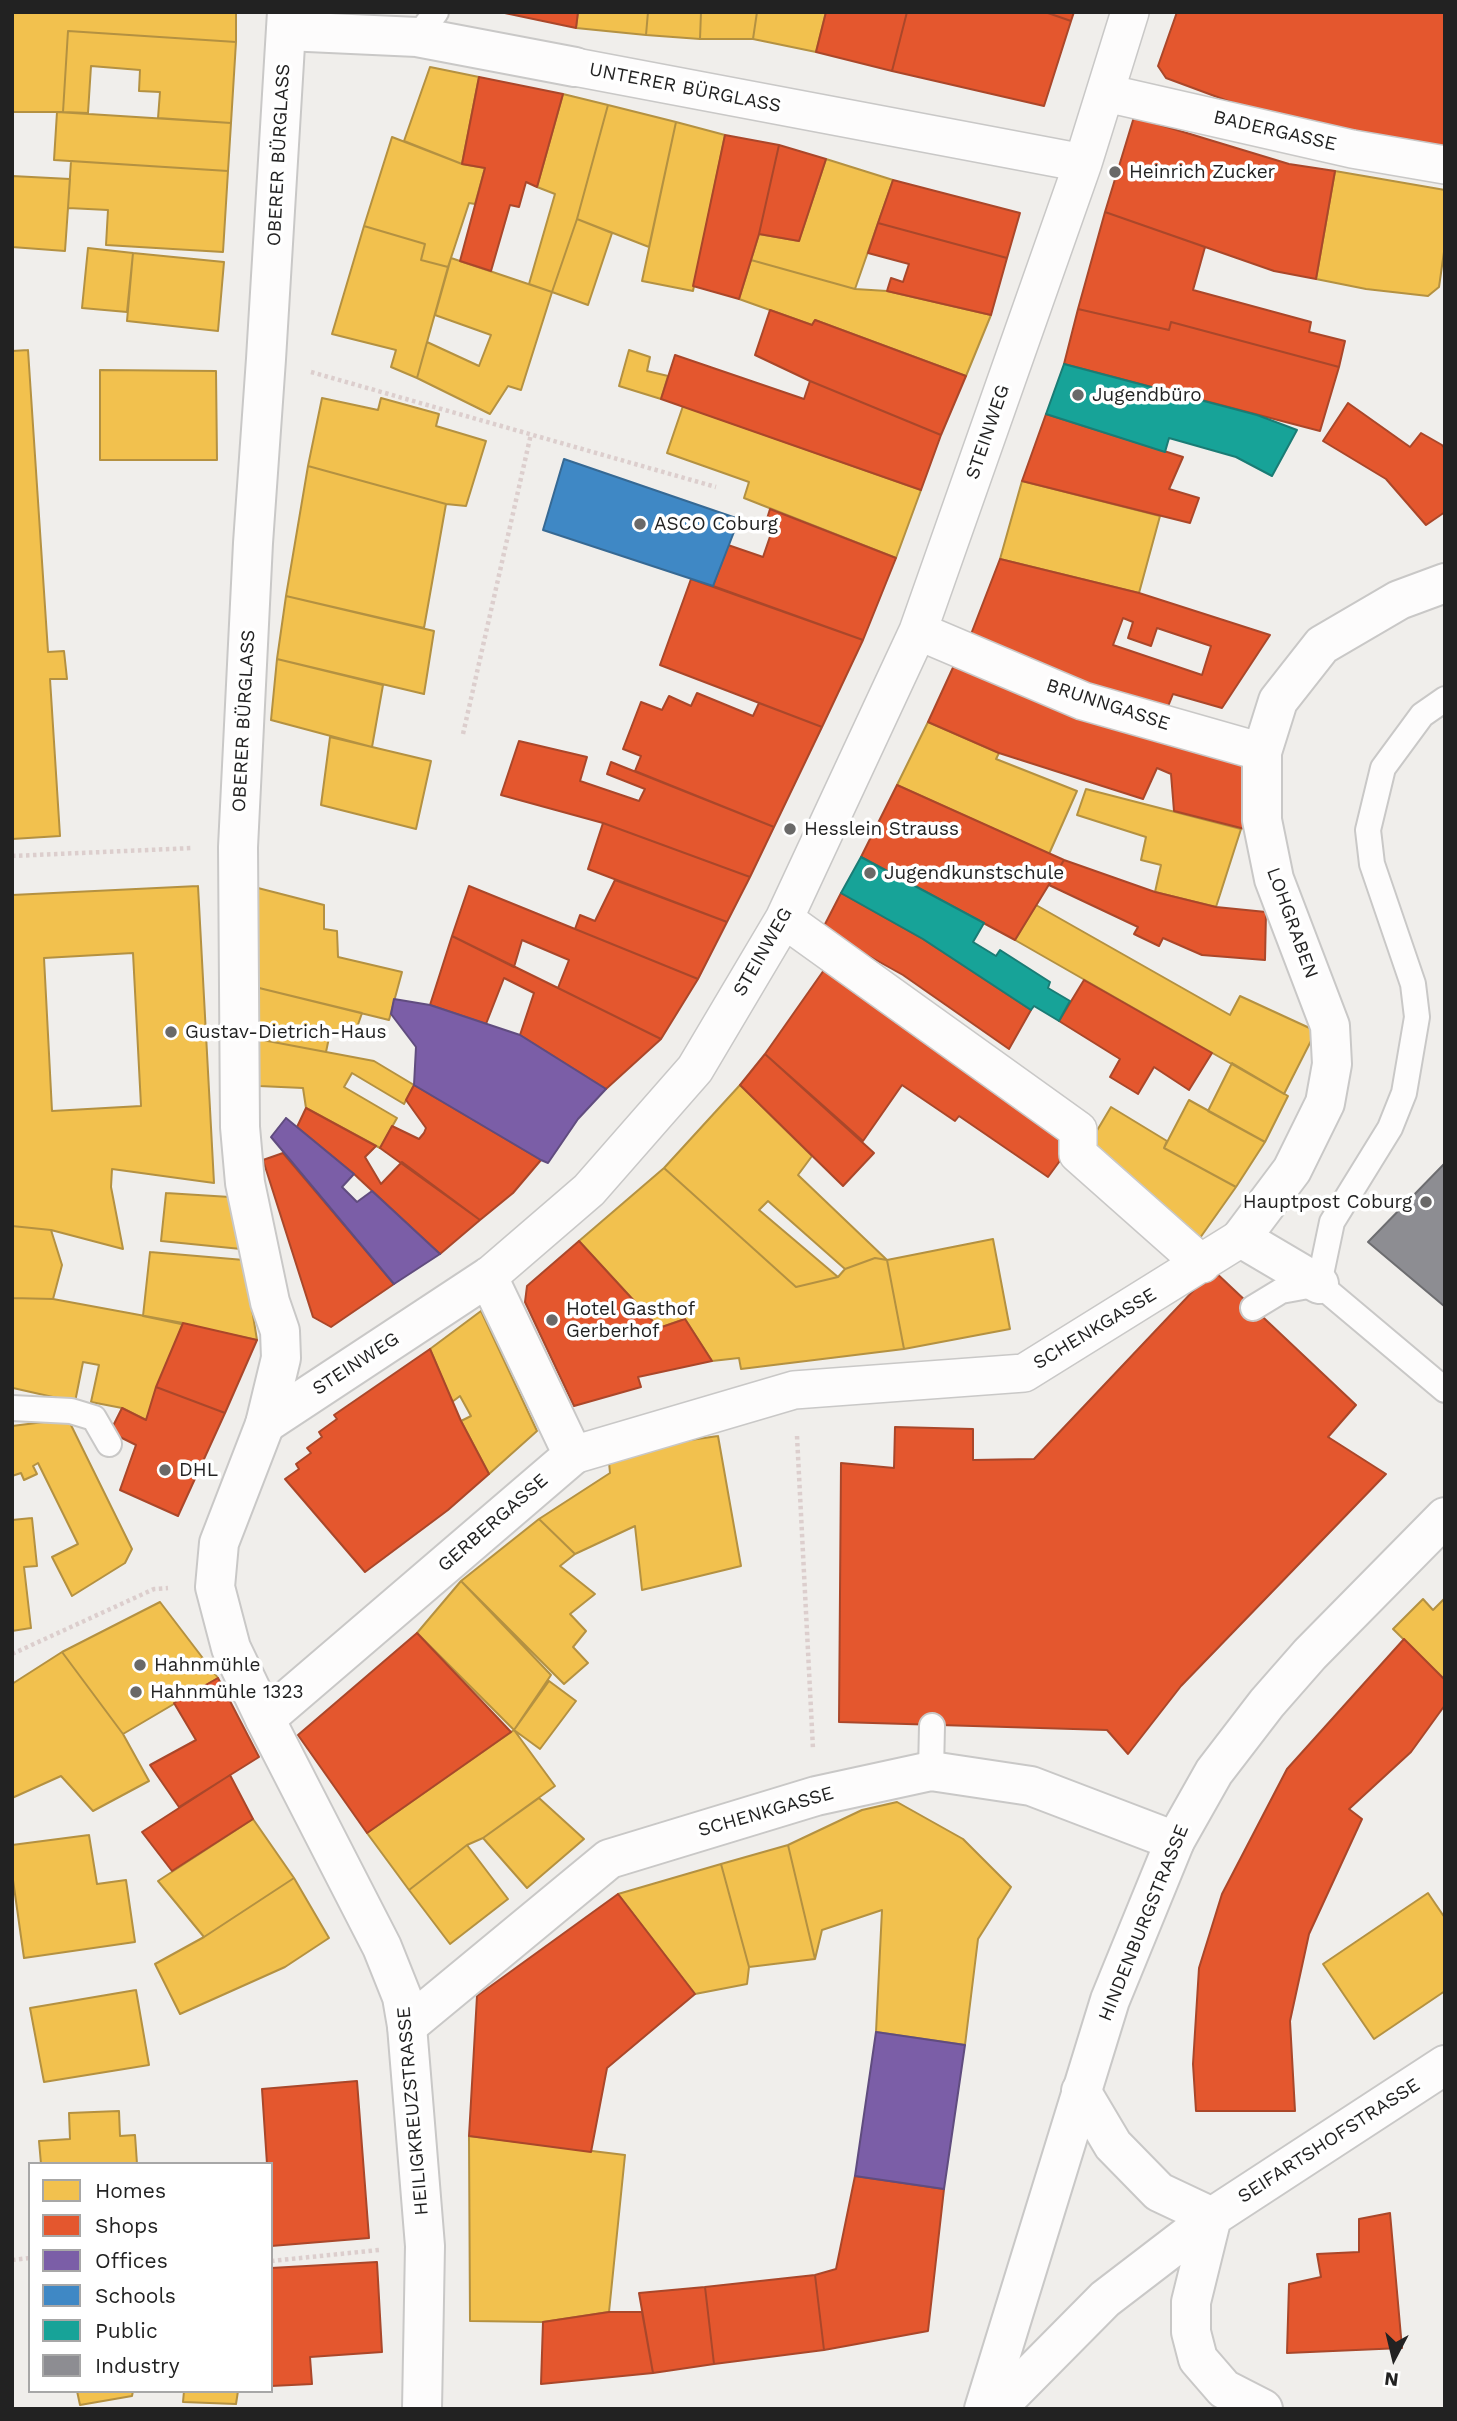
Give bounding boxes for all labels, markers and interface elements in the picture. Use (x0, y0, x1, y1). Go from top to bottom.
street label: UNTERER BÜRGLASS (587, 58, 783, 118)
street label: OBERER BÜRGLASS (263, 63, 295, 247)
street label: BADERGASSE (1211, 106, 1339, 156)
place label: Heinrich Zucker (1129, 161, 1275, 183)
marker: Heinrich Zucker (1107, 164, 1123, 180)
street label: STEINWEG (961, 382, 1015, 482)
place label: Jugendbüro (1092, 384, 1202, 406)
marker: Jugendbüro (1070, 387, 1086, 403)
place label: ASCO Coburg (654, 513, 778, 535)
marker: ASCO Coburg (632, 516, 648, 532)
street label: OBERER BÜRGLASS (228, 629, 260, 813)
street label: BRUNNGASSE (1043, 674, 1173, 736)
place label: Hesslein Strauss (804, 818, 959, 840)
marker: Hesslein Strauss (782, 821, 798, 837)
place label: Jugendkunstschule (884, 862, 1064, 884)
street label: LOHGRABEN (1261, 864, 1323, 982)
marker: Jugendkunstschule (862, 865, 878, 881)
street label: STEINWEG (728, 904, 798, 1000)
place label: Gustav-Dietrich-Haus (185, 1021, 387, 1043)
marker: Gustav-Dietrich-Haus (163, 1024, 179, 1040)
place label: Hauptpost Coburg (1243, 1191, 1412, 1213)
marker: Hauptpost Coburg (1418, 1194, 1434, 1210)
street label: SCHENKGASSE (1029, 1283, 1161, 1375)
place label: Hotel Gasthof Gerberhof (566, 1298, 695, 1342)
marker: Hotel Gasthof Gerberhof (544, 1312, 560, 1328)
street label: STEINWEG (308, 1328, 404, 1400)
place label: DHL (179, 1459, 218, 1481)
marker: DHL (157, 1462, 173, 1478)
street label: GERBERGASSE (433, 1469, 553, 1577)
place label: Hahnmühle (154, 1654, 260, 1676)
marker: Hahnmühle (132, 1657, 148, 1673)
place label: Hahnmühle 1323 (150, 1681, 304, 1703)
marker: Hahnmühle 1323 (128, 1684, 144, 1700)
street label: SCHENKGASSE (696, 1782, 836, 1842)
street label: HINDENBURGSTRASSE (1094, 1821, 1194, 2025)
street label: HEILIGKREUZSTRASSE (393, 2006, 433, 2216)
street label: SEIFARTSHOFSTRASSE (1234, 2074, 1424, 2208)
legend (28, 2162, 273, 2393)
text: Homes (95, 2178, 166, 2203)
text: Shops (95, 2213, 158, 2238)
text: Offices (95, 2248, 168, 2273)
text: Schools (95, 2283, 176, 2308)
text: Public (95, 2318, 158, 2343)
north arrow (1359, 2323, 1429, 2393)
text: Industry (95, 2353, 180, 2378)
text: N (1383, 2367, 1400, 2392)

